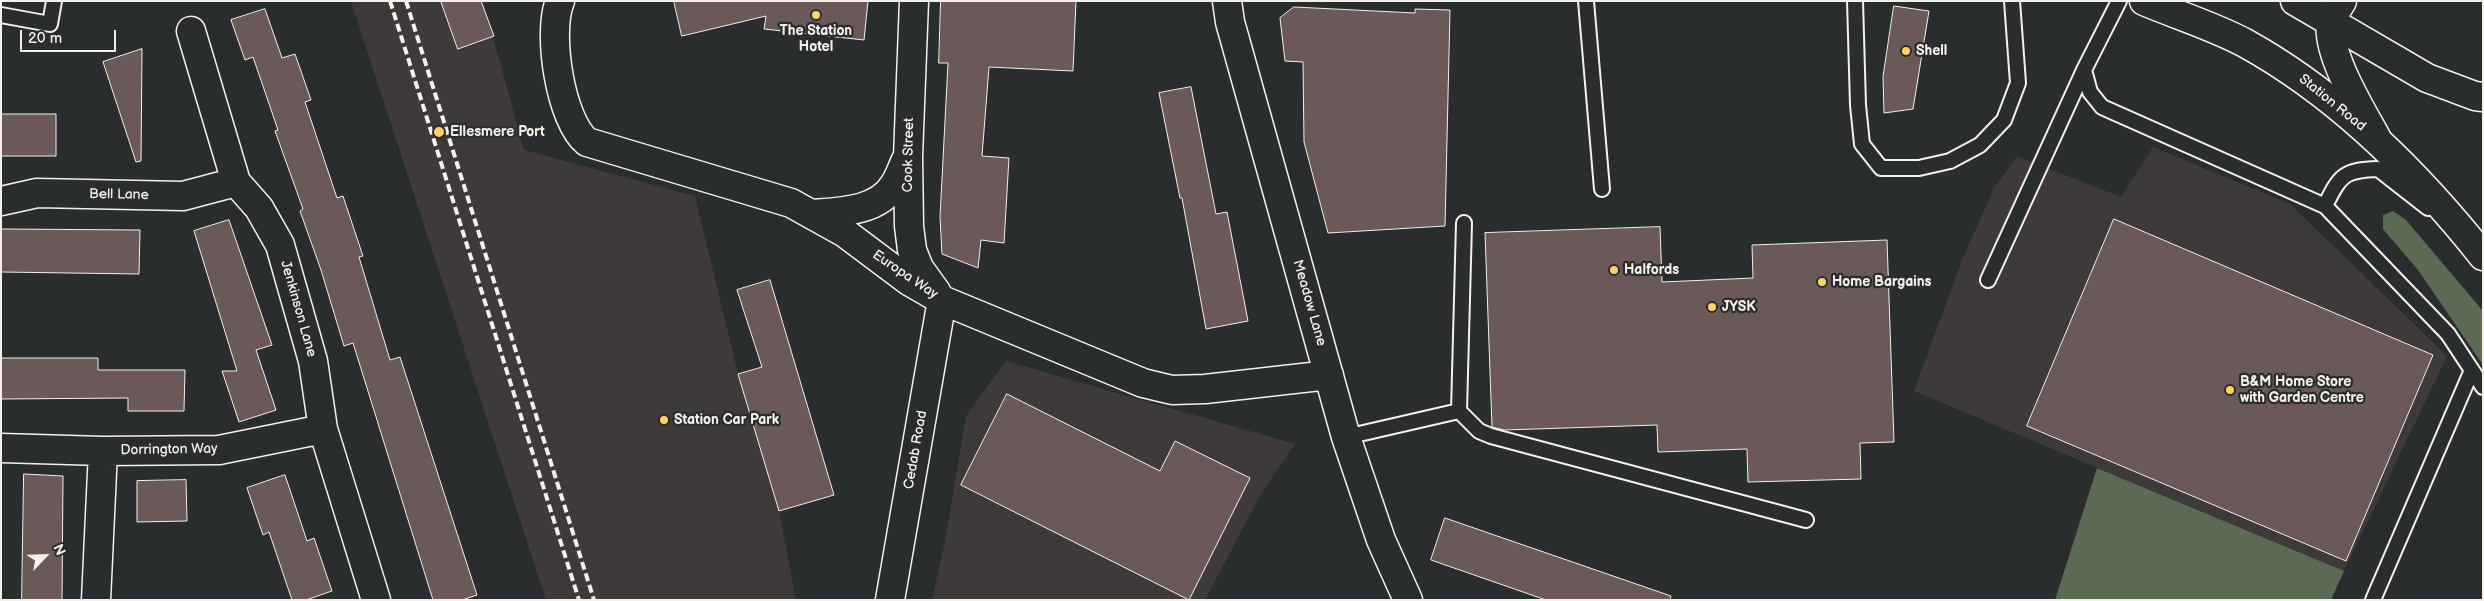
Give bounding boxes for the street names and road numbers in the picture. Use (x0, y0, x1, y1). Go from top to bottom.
street label: Station Road (2295, 71, 2369, 135)
street label: Cook Street (900, 117, 918, 193)
street label: Bell Lane (89, 186, 149, 204)
street label: Europa Way (869, 247, 941, 303)
street label: Meadow Lane (1289, 258, 1329, 348)
street label: Jenkinson Lane (276, 259, 320, 359)
street label: Cedab Road (901, 409, 931, 491)
street label: Dorrington Way (120, 441, 218, 459)

